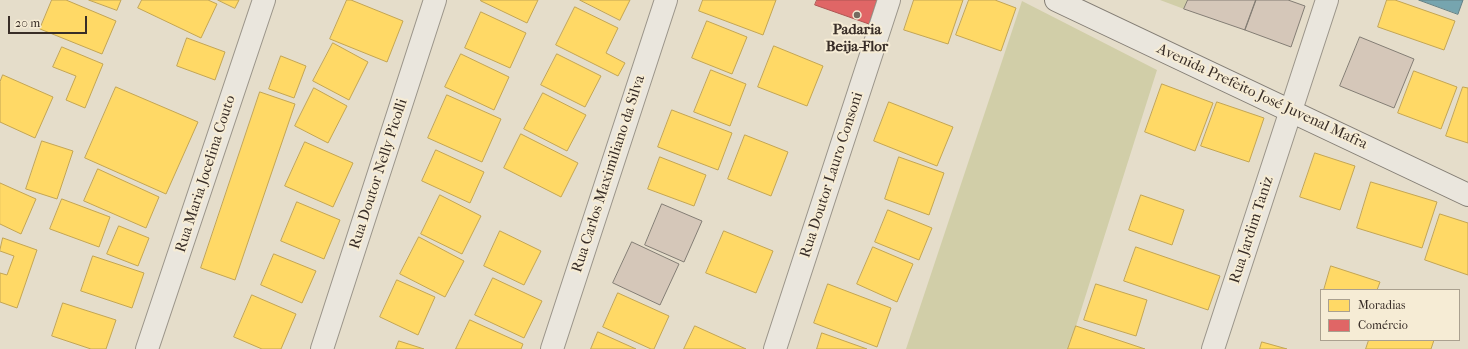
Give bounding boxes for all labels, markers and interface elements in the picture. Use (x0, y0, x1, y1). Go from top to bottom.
scale bar (10, 8, 89, 34)
marker: Padaria Beija-Flor (852, 10, 862, 20)
text: 20 m (15, 16, 40, 30)
place label: Padaria Beija-Flor (826, 21, 888, 56)
street label: Avenida Prefeito José Juvenal Mafra (1154, 40, 1370, 154)
street label: Rua Carlos Maximiliano da Silva (569, 73, 649, 275)
street label: Rua Doutor Lauro Consoni (797, 90, 867, 260)
street label: Rua Maria Jocelina Couto (172, 93, 240, 255)
street label: Rua Doutor Nelly Picolli (346, 97, 412, 251)
street label: Rua Jardim Taniz (1226, 174, 1278, 286)
legend (1320, 289, 1460, 341)
text: Moradias (1358, 298, 1406, 312)
text: Comércio (1358, 318, 1408, 332)

